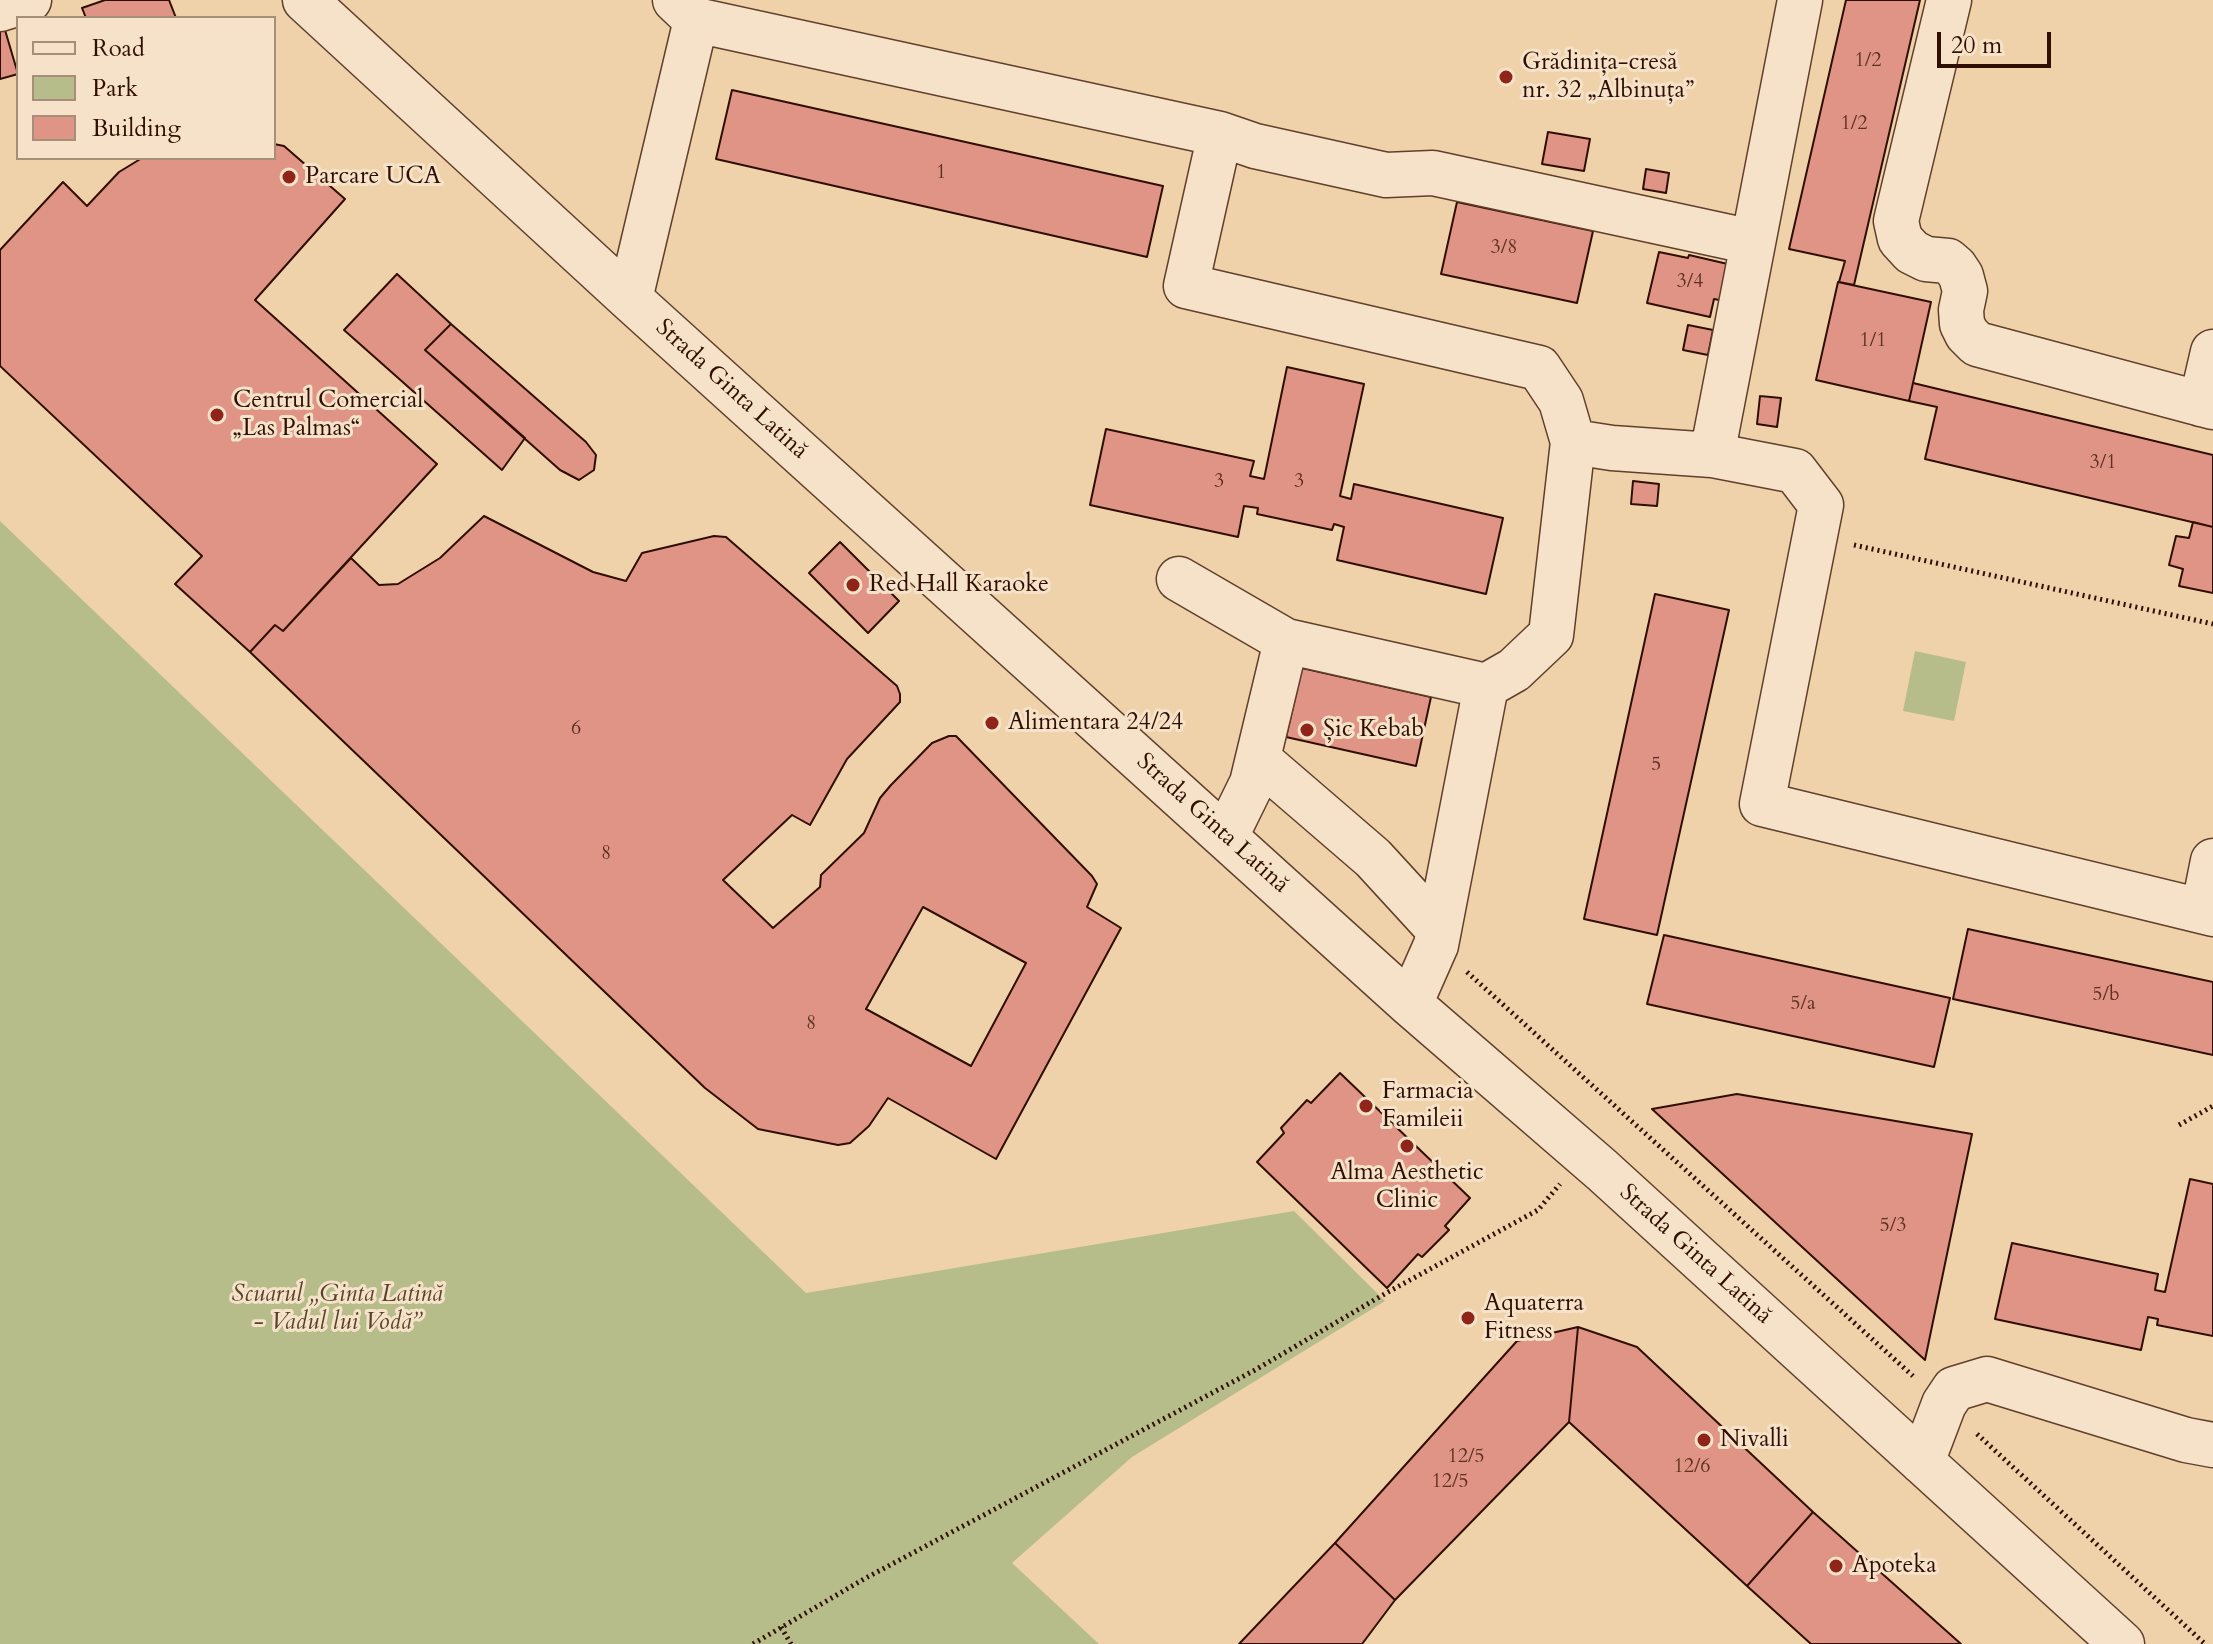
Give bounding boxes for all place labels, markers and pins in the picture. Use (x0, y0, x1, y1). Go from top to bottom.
place label: Grădinița-cresă nr. 32 „Albinuța” (1522, 49, 1694, 105)
marker: Grădinița-cresă nr. 32 „Albinuța” (1497, 68, 1515, 86)
place label: Parcare UCA (305, 163, 441, 191)
marker: Parcare UCA (280, 168, 298, 186)
place label: Centrul Comercial „Las Palmas“ (233, 387, 423, 443)
marker: Centrul Comercial „Las Palmas“ (208, 406, 226, 424)
place label: Red Hall Karaoke (869, 571, 1049, 599)
marker: Red Hall Karaoke (844, 576, 862, 594)
place label: Alimentara 24/24 (1008, 709, 1183, 737)
marker: Alimentara 24/24 (983, 714, 1001, 732)
place label: Șic Kebab (1323, 716, 1424, 744)
marker: Șic Kebab (1298, 721, 1316, 739)
place label: Farmacia Famileii (1382, 1078, 1474, 1134)
marker: Farmacia Famileii (1357, 1097, 1375, 1115)
marker: Alma Aesthetic Clinic (1398, 1137, 1416, 1155)
place label: Alma Aesthetic Clinic (1330, 1159, 1484, 1215)
place label: Aquaterra Fitness (1484, 1290, 1584, 1346)
marker: Aquaterra Fitness (1459, 1309, 1477, 1327)
place label: Nivalli (1720, 1426, 1789, 1454)
marker: Nivalli (1695, 1431, 1713, 1449)
place label: Apoteka (1852, 1552, 1937, 1580)
marker: Apoteka (1827, 1557, 1845, 1575)

